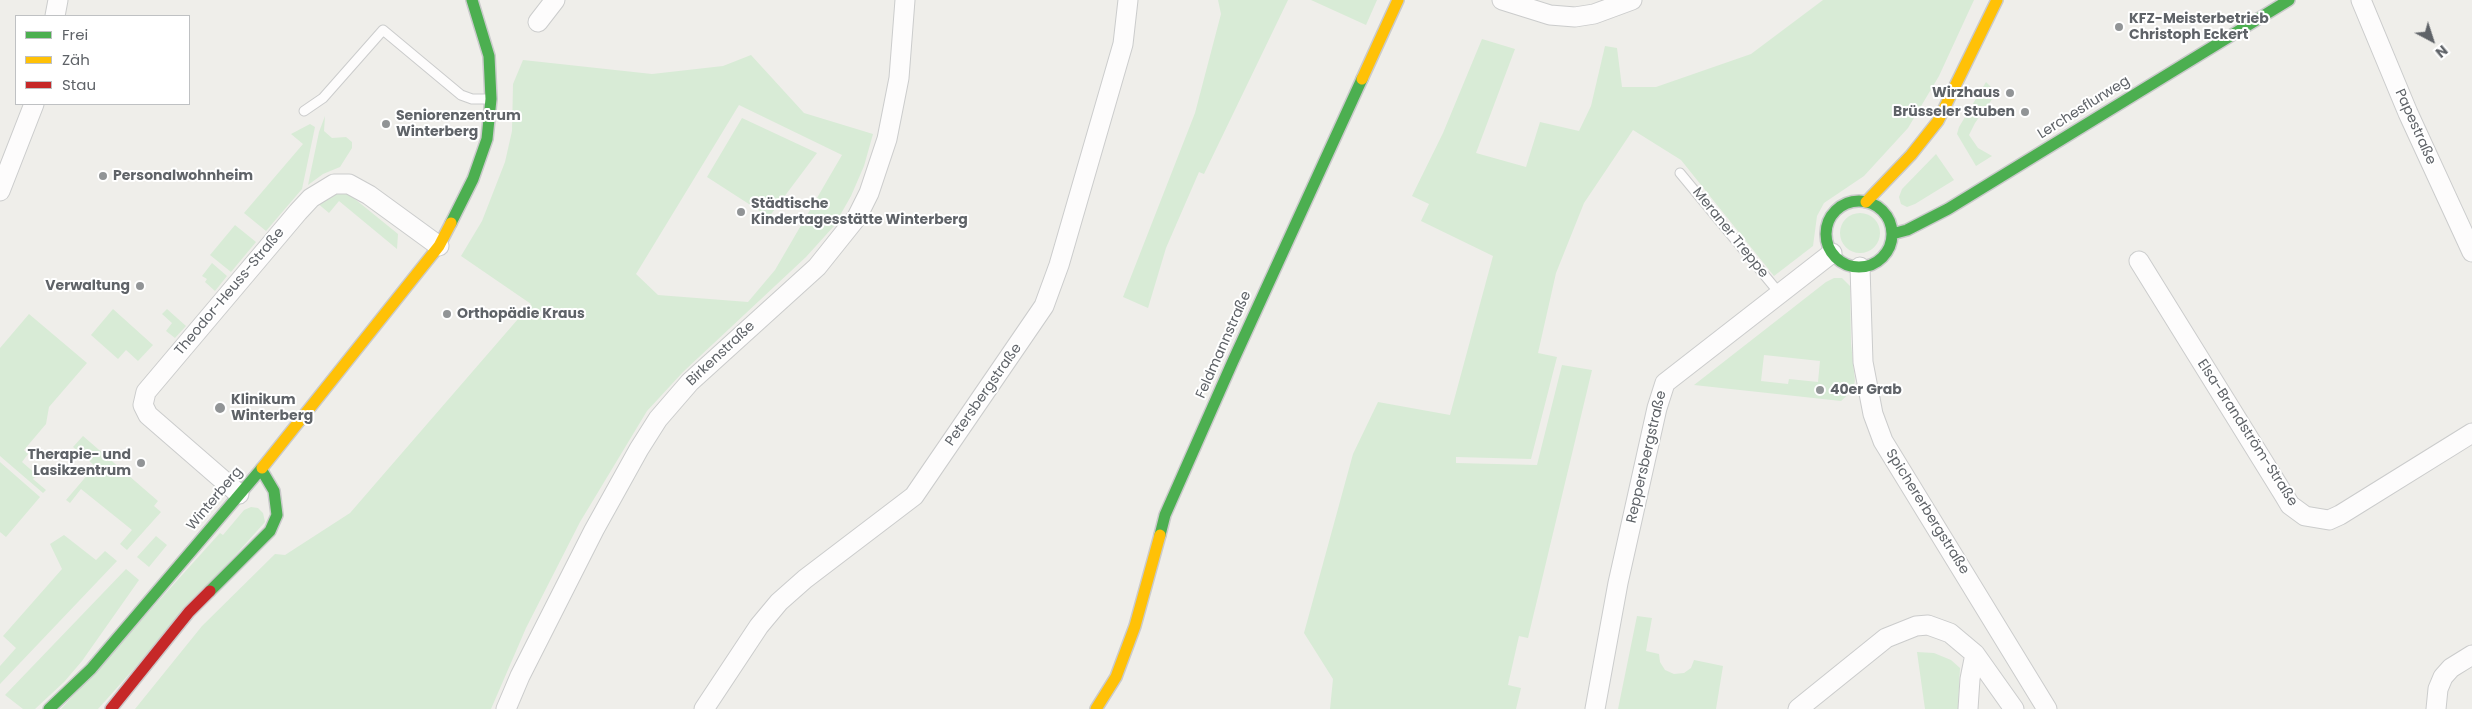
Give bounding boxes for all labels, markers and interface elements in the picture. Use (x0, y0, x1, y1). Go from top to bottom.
place label: KFZ-Meisterbetrieb Christoph Eckert (2129, 11, 2269, 44)
legend (15, 15, 190, 105)
north arrow (2407, 15, 2457, 65)
marker: KFZ-Meisterbetrieb Christoph Eckert (2113, 21, 2125, 33)
text: Frei (62, 24, 88, 45)
text: N (2431, 40, 2452, 63)
text: Zäh (62, 49, 90, 70)
street label: Lerchesflurweg (2035, 73, 2133, 143)
text: Stau (62, 74, 96, 95)
place label: Wirzhaus (1932, 85, 2000, 101)
marker: Wirzhaus (2004, 87, 2016, 99)
street label: Papestraße (2391, 87, 2439, 167)
place label: Brüsseler Stuben (1893, 104, 2015, 120)
marker: Brüsseler Stuben (2019, 106, 2031, 118)
place label: Seniorenzentrum Winterberg (396, 108, 521, 140)
marker: Seniorenzentrum Winterberg (380, 118, 392, 130)
place label: Personalwohnheim (113, 168, 253, 184)
marker: Personalwohnheim (97, 170, 109, 182)
street label: Meraner Treppe (1689, 185, 1771, 281)
place label: Städtische Kindertagesstätte Winterberg (751, 196, 968, 228)
marker: Städtische Kindertagesstätte Winterberg (735, 206, 747, 218)
street label: Theodor-Heuss-Straße (172, 225, 288, 359)
place label: Verwaltung (45, 278, 130, 294)
marker: Verwaltung (134, 280, 146, 292)
street label: Feldmannstraße (1193, 289, 1255, 401)
place label: Orthopädie Kraus (457, 306, 585, 322)
marker: Orthopädie Kraus (441, 308, 453, 320)
street label: Birkenstraße (683, 318, 759, 390)
street label: Petersbergstraße (942, 341, 1026, 449)
street label: Elsa-Brandström-Straße (2193, 356, 2301, 510)
place label: 40er Grab (1830, 382, 1902, 398)
marker: 40er Grab (1814, 384, 1826, 396)
street label: Reppersbergstraße (1624, 389, 1670, 525)
place label: Klinikum Winterberg (231, 392, 313, 424)
marker: Klinikum Winterberg (213, 401, 227, 415)
street label: Spichererbergstraße (1882, 446, 1972, 578)
place label: Therapie- und Lasikzentrum (27, 447, 131, 480)
marker: Therapie- und Lasikzentrum (135, 457, 147, 469)
street label: Winterberg (184, 464, 246, 534)

